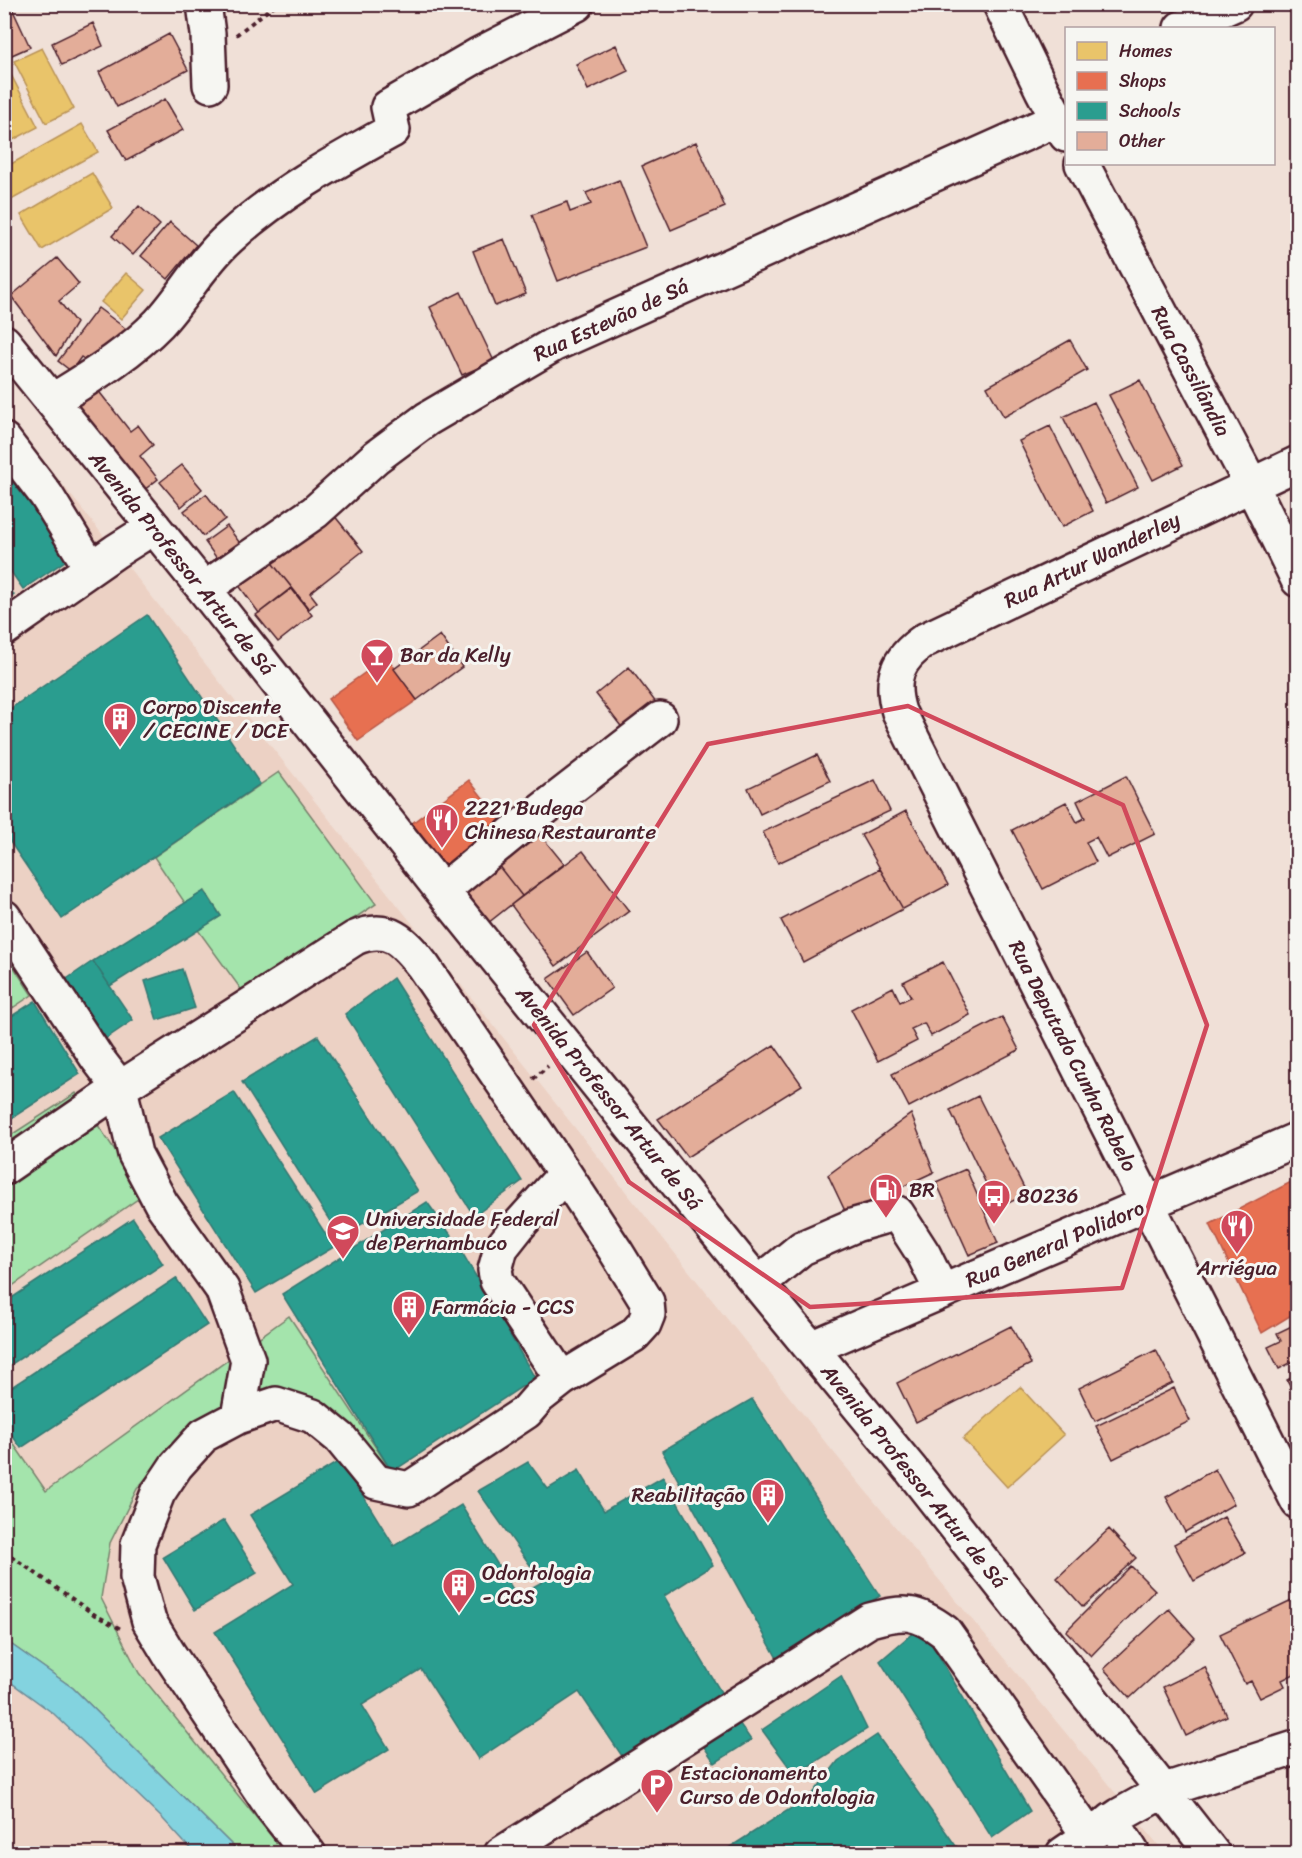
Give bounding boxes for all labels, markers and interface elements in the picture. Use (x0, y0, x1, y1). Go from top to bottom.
legend (1065, 27, 1275, 165)
text: Homes (1119, 35, 1173, 67)
text: Shops (1119, 65, 1166, 97)
text: Schools (1119, 95, 1181, 127)
text: Other (1119, 125, 1166, 157)
street label: Rua Estevão de Sá (527, 267, 696, 373)
street label: Rua Cassilândia (1140, 298, 1242, 444)
street label: Avenida Professor Artur de Sá (78, 441, 286, 685)
street label: Rua Artur Wanderley (997, 501, 1187, 619)
place label: Bar da Kelly (400, 636, 511, 674)
bar icon: Bar da Kelly (359, 637, 395, 684)
place label: Corpo Discente / CECINE / DCE (143, 688, 290, 750)
building icon: Corpo Discente / CECINE / DCE (102, 701, 138, 748)
place label: 2221 Budega Chinesa Restaurante (465, 789, 656, 851)
restaurant icon: 2221 Budega Chinesa Restaurante (424, 802, 460, 849)
street label: Rua Deputado Cunha Rabelo (998, 933, 1148, 1179)
street label: Avenida Professor Artur de Sá (505, 976, 713, 1220)
place label: BR (909, 1171, 935, 1209)
fuel station icon: BR (868, 1172, 904, 1219)
place label: 80236 (1017, 1177, 1079, 1215)
bus stop icon: 80236 (976, 1178, 1012, 1225)
street label: Rua General Polidoro (959, 1189, 1151, 1299)
place label: Universidade Federal de Pernambuco (366, 1200, 560, 1262)
restaurant icon: Arriégua (1219, 1208, 1255, 1255)
school or university icon: Universidade Federal de Pernambuco (325, 1213, 361, 1260)
place label: Arriégua (1196, 1249, 1277, 1287)
place label: Farmácia - CCS (432, 1288, 574, 1326)
building icon: Farmácia - CCS (391, 1289, 427, 1336)
street label: Avenida Professor Artur de Sá (810, 1354, 1018, 1598)
place label: Reabilitação (631, 1476, 745, 1514)
building icon: Reabilitação (750, 1477, 786, 1524)
place label: Odontologia - CCS (482, 1554, 592, 1616)
building icon: Odontologia - CCS (441, 1567, 477, 1614)
place label: Estacionamento Curso de Odontologia (680, 1754, 875, 1816)
parking icon: Estacionamento Curso de Odontologia (639, 1767, 675, 1814)

